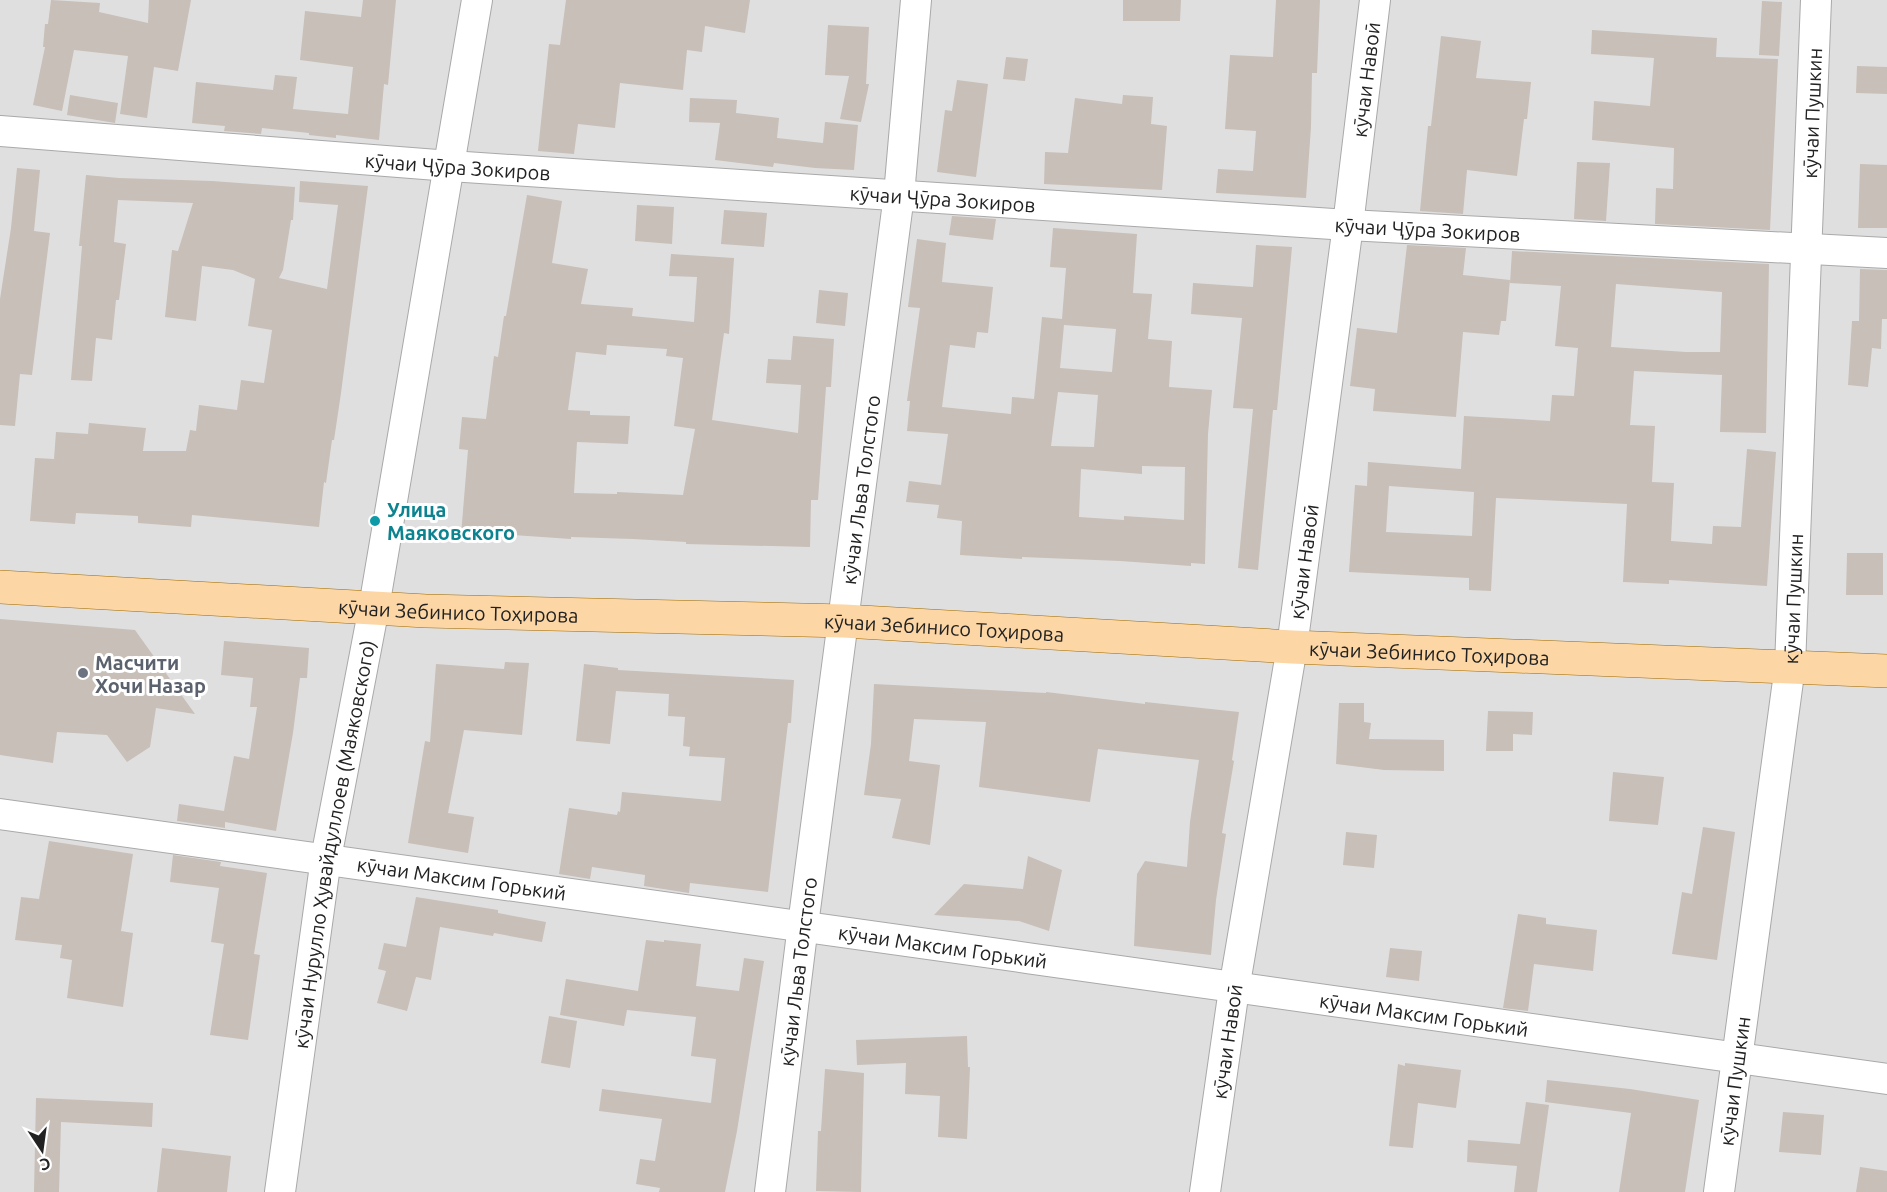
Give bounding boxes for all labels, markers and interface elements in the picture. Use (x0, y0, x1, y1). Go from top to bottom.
street label: кӯчаи Навоӣ (1347, 21, 1384, 139)
street label: кӯчаи Пушкин (1798, 47, 1826, 179)
street label: кӯчаи Ҷӯра Зокиров (364, 148, 551, 184)
street label: кӯчаи Ҷӯра Зокиров (849, 181, 1036, 216)
street label: кӯчаи Ҷӯра Зокиров (1334, 213, 1521, 245)
street label: кӯчаи Льва Толстого (836, 394, 884, 586)
place label: Улица Маяковского (387, 498, 515, 544)
street label: кӯчаи Навоӣ (1284, 503, 1322, 621)
marker: Улица Маяковского (368, 514, 382, 528)
street label: кӯчаи Пушкин (1779, 533, 1807, 665)
street label: кӯчаи Зебинисо Тоҳирова (338, 595, 579, 626)
street label: кӯчаи Зебинисо Тоҳирова (824, 609, 1065, 645)
street label: кӯчаи Зебинисо Тоҳирова (1309, 636, 1550, 669)
street label: кӯчаи Нурулло Ҳувайдуллоев (Маяковского) (288, 638, 379, 1050)
place label: Масчити Хочи Назар (95, 651, 206, 697)
marker: Масчити Хочи Назар (76, 666, 90, 680)
street label: кӯчаи Максим Горький (356, 852, 568, 904)
street label: кӯчаи Льва Толстого (774, 876, 821, 1068)
street label: кӯчаи Максим Горький (837, 920, 1049, 972)
street label: кӯчаи Навоӣ (1207, 982, 1246, 1101)
street label: кӯчаи Максим Горький (1318, 988, 1530, 1040)
street label: кӯчаи Пушкин (1714, 1015, 1754, 1147)
north arrow (12, 1120, 72, 1180)
text: С (38, 1155, 52, 1175)

